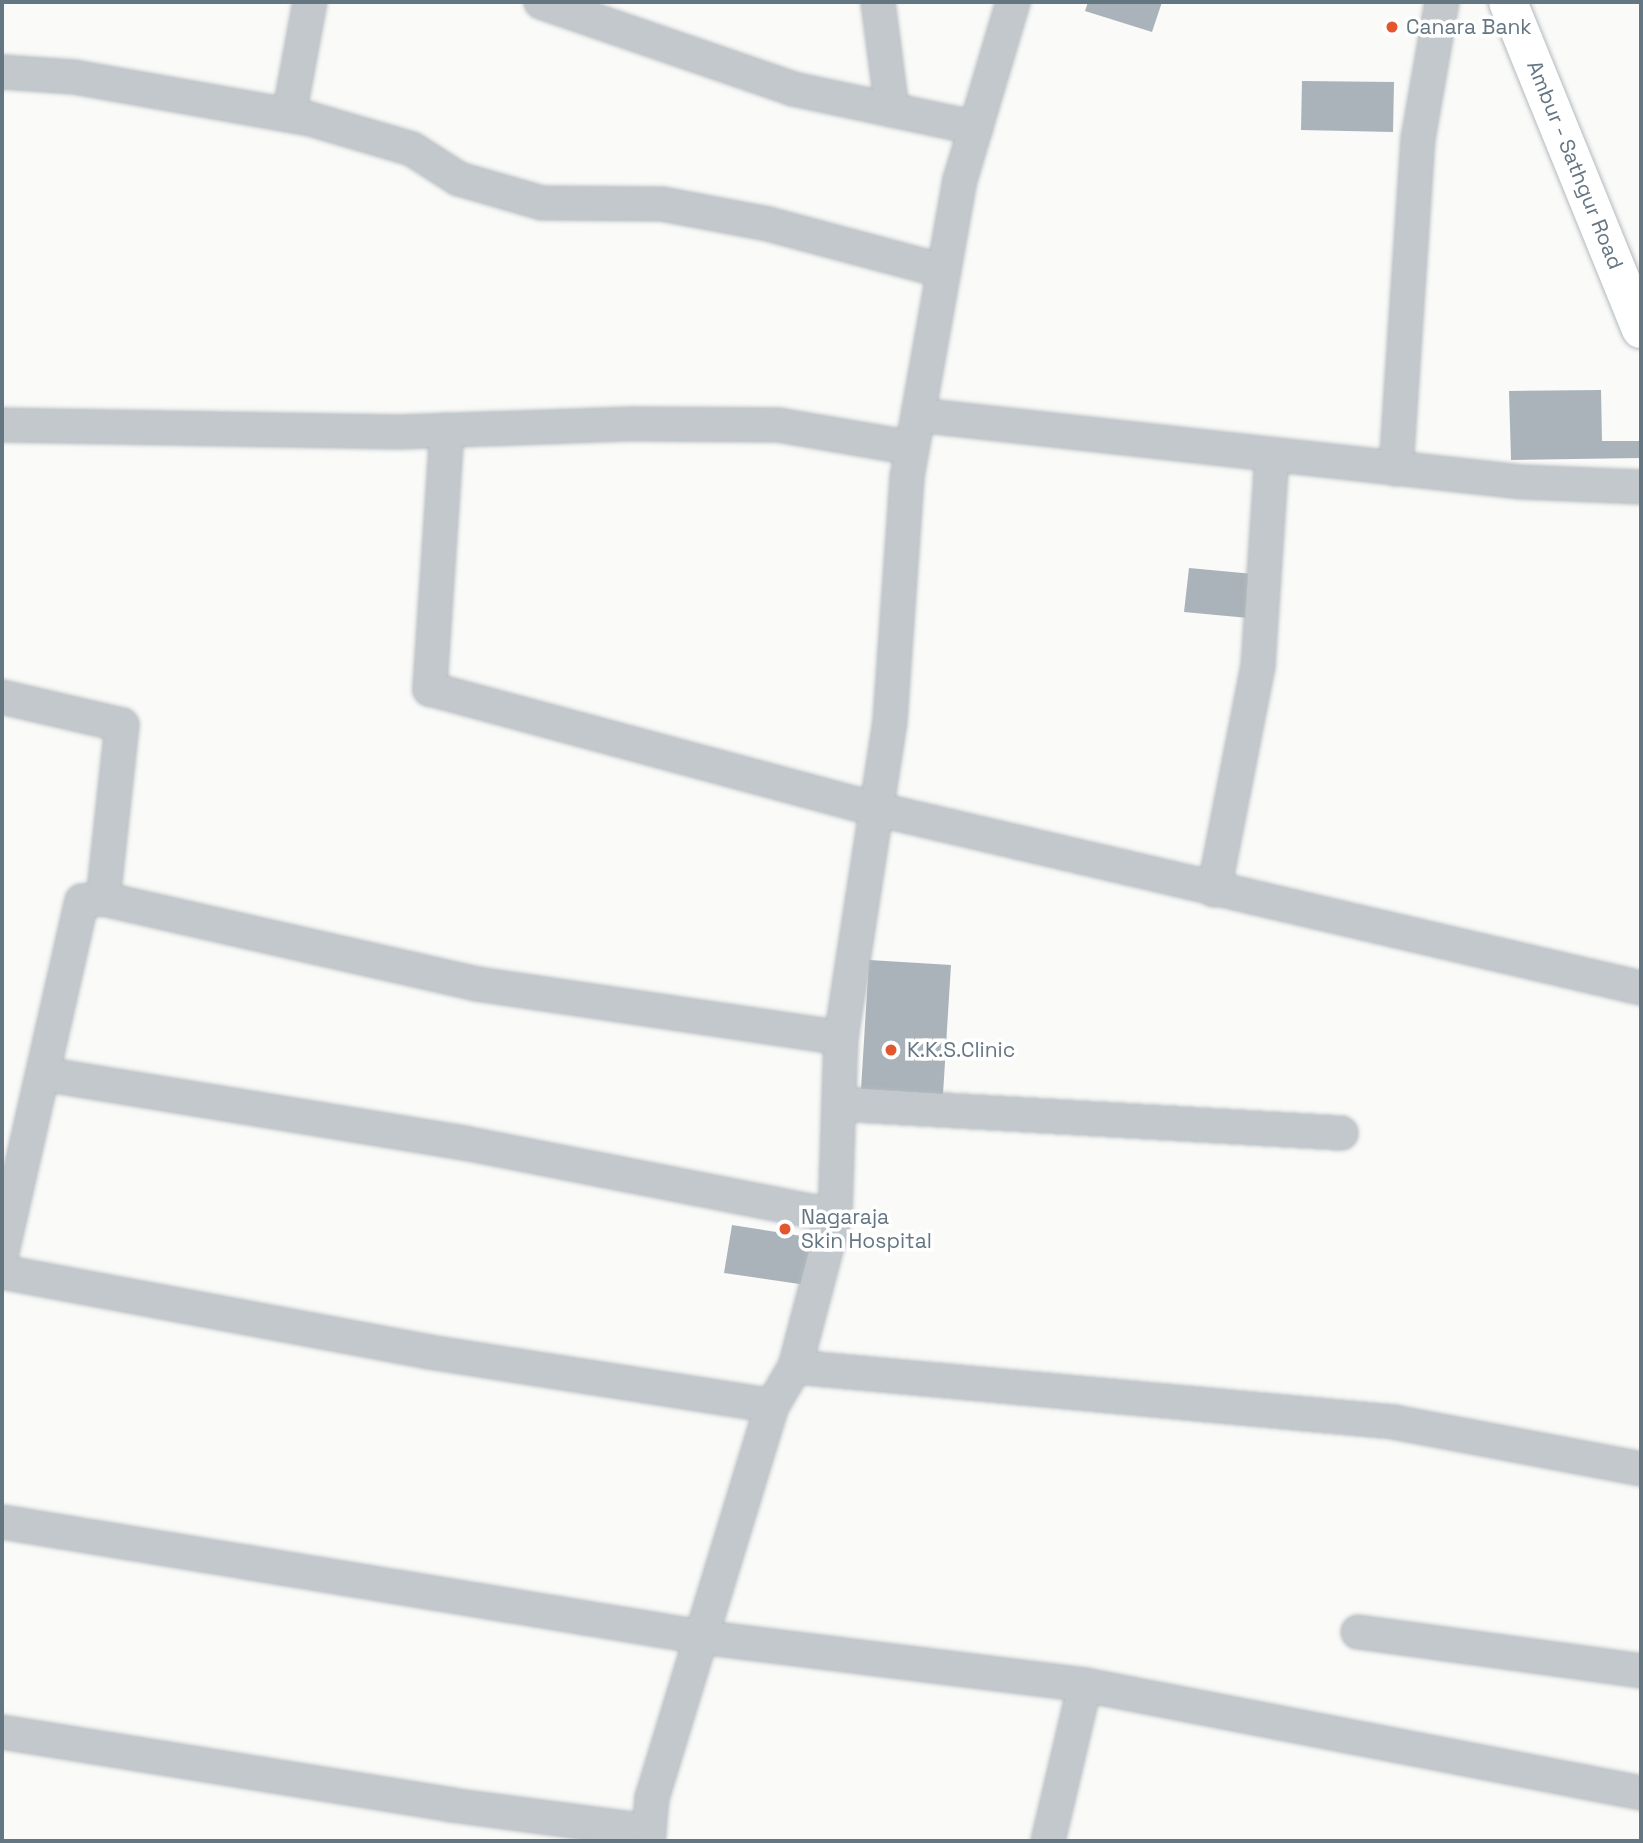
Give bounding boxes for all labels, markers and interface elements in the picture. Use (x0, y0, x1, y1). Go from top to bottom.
place label: Canara Bank (1406, 14, 1532, 40)
marker: Canara Bank (1384, 19, 1400, 35)
street label: Ambur - Sathgur Road (1521, 56, 1629, 274)
place label: K.K.S.Clinic (907, 1037, 1015, 1063)
marker: K.K.S.Clinic (881, 1040, 901, 1060)
place label: Nagaraja Skin Hospital (801, 1204, 932, 1254)
marker: Nagaraja Skin Hospital (775, 1219, 795, 1239)

